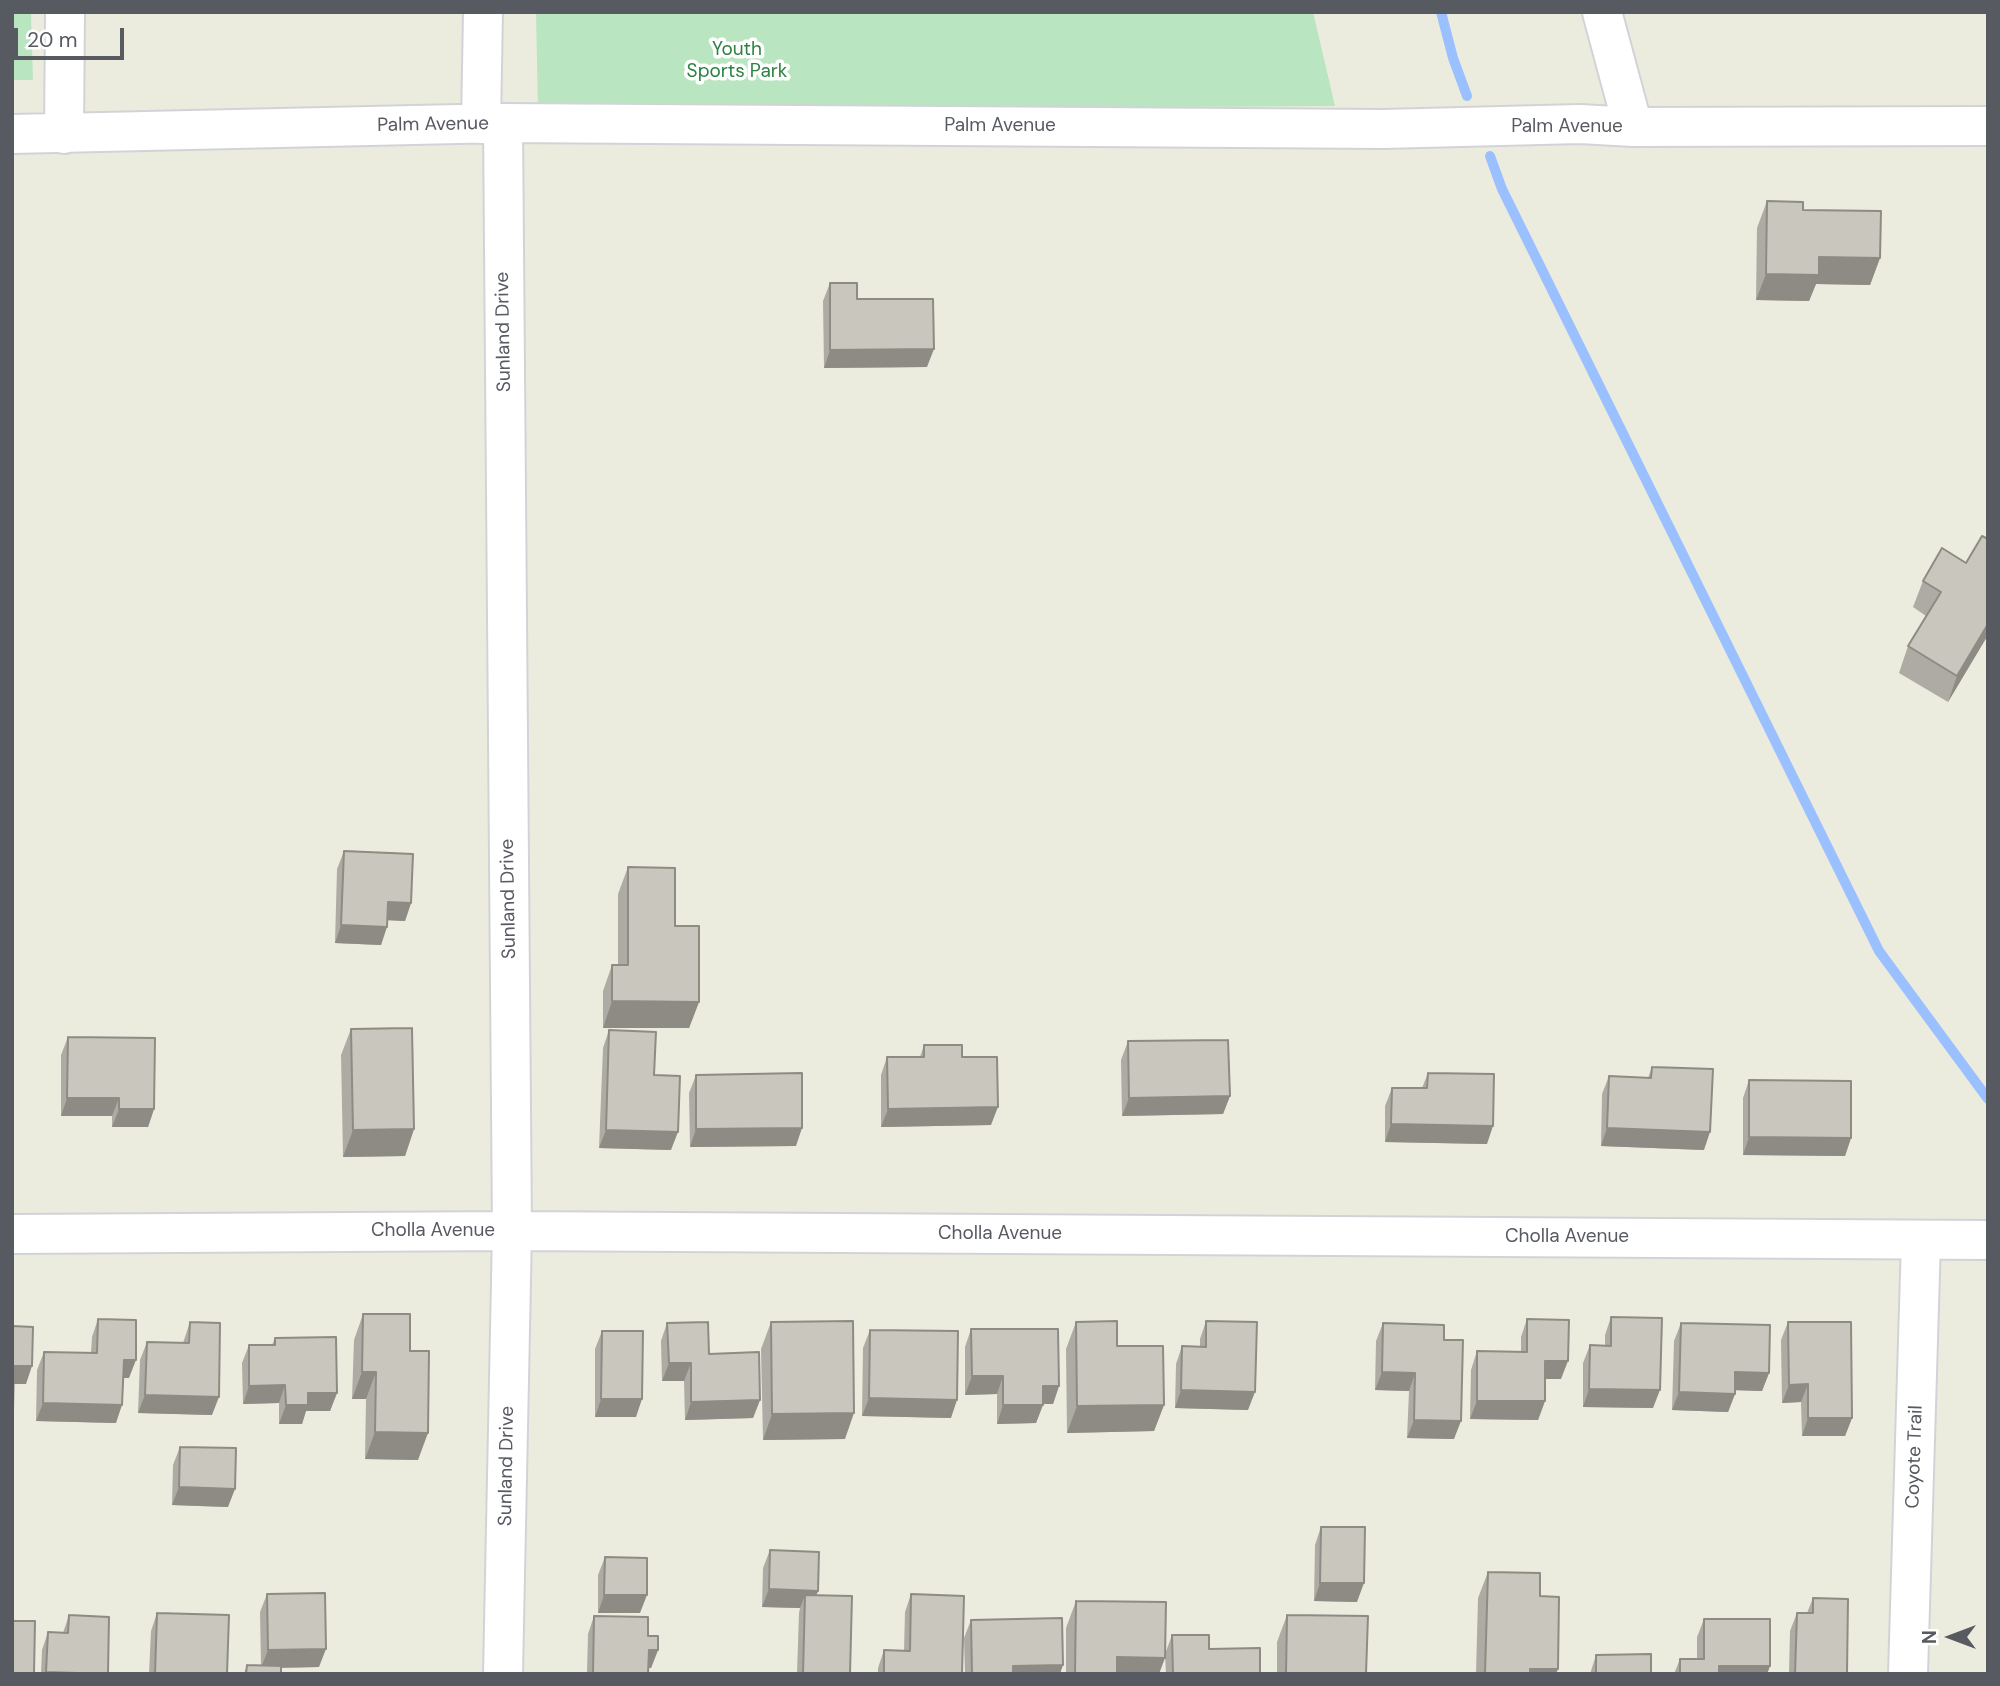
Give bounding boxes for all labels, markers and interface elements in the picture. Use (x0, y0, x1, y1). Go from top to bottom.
scale bar (18, 14, 128, 58)
text: 20 m (27, 26, 78, 54)
park label: Youth Sports Park (687, 39, 787, 83)
street label: Palm Avenue (377, 113, 489, 137)
street label: Palm Avenue (944, 115, 1056, 137)
street label: Palm Avenue (1511, 116, 1623, 138)
street label: Sunland Drive (492, 272, 516, 392)
street label: Sunland Drive (497, 839, 521, 959)
street label: Cholla Avenue (371, 1220, 495, 1242)
street label: Cholla Avenue (938, 1223, 1062, 1245)
street label: Cholla Avenue (1505, 1226, 1629, 1248)
street label: Coyote Trail (1902, 1405, 1928, 1509)
street label: Sunland Drive (495, 1406, 519, 1526)
north arrow (1916, 1602, 1986, 1672)
text: N (1917, 1630, 1942, 1644)

